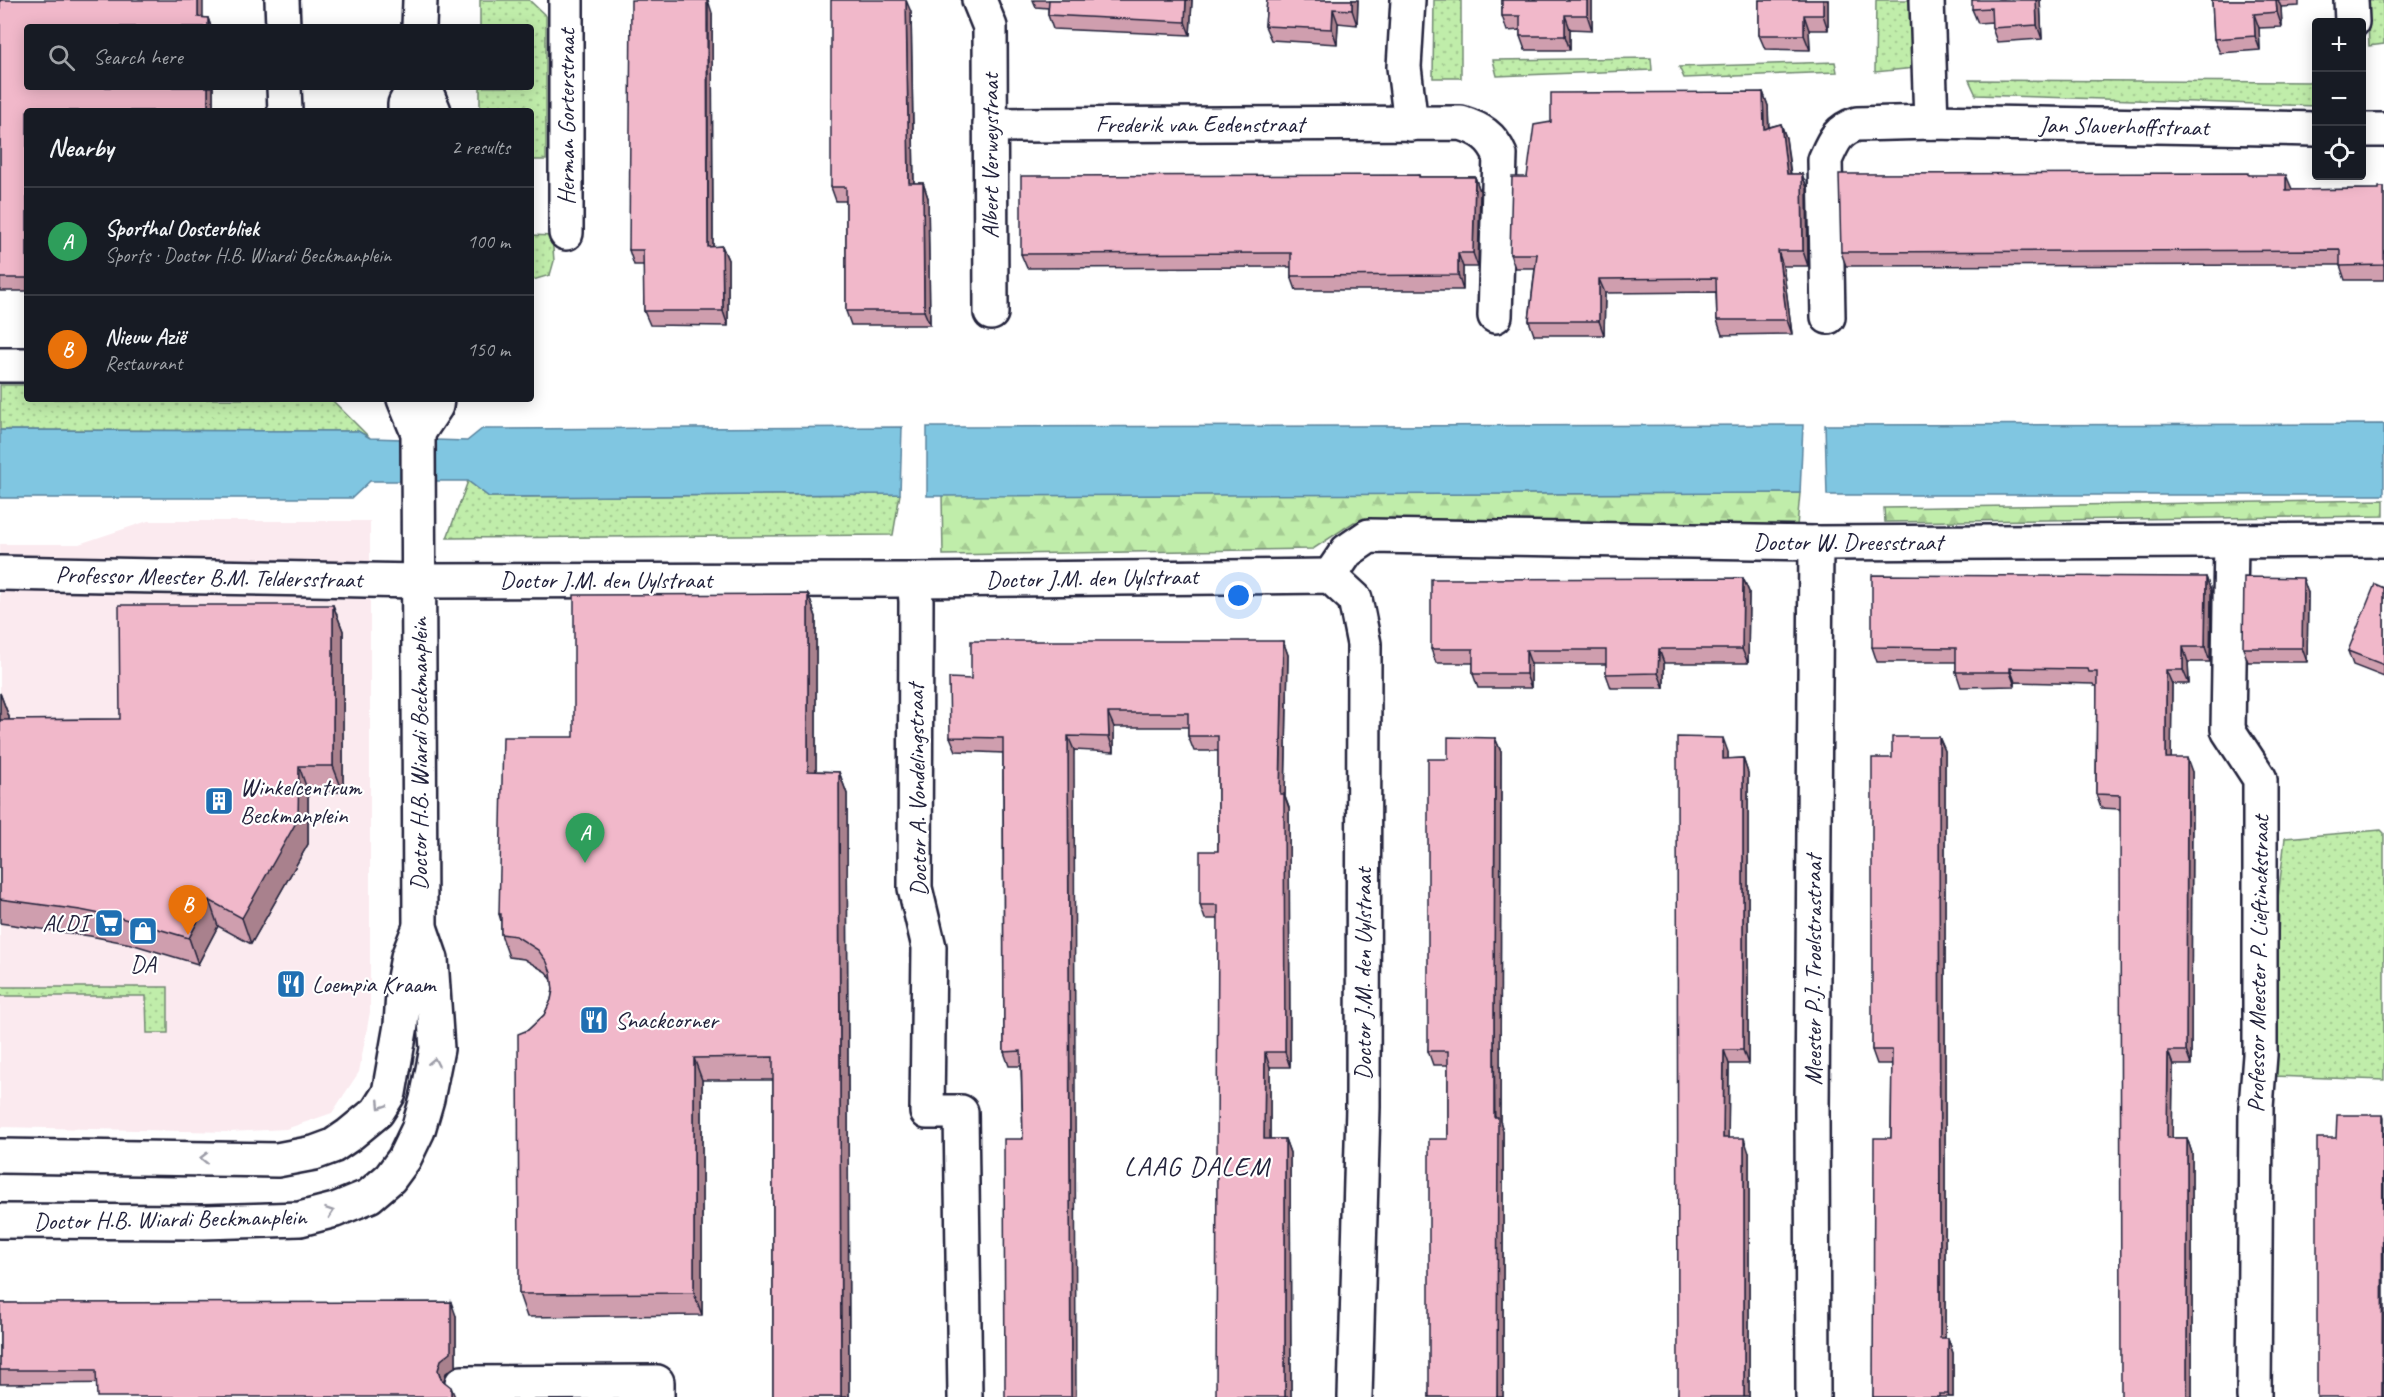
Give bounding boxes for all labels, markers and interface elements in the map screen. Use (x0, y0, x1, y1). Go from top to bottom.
map controls (2312, 18, 2366, 180)
button: + (2312, 18, 2366, 72)
search box (24, 24, 534, 90)
street label: Herman Gorterstraat (551, 27, 581, 205)
icon: search (45, 41, 78, 74)
text: Search here (93, 43, 183, 71)
street label: Albert Verweystraat (975, 71, 1005, 239)
button: − (2312, 72, 2366, 126)
street label: Frederik van Eedenstraat (1096, 109, 1307, 139)
street label: Jan Slauerhoffstraat (2038, 110, 2211, 143)
button: locate (2312, 126, 2366, 180)
text: Nearby (48, 131, 113, 164)
text: 2 results (451, 135, 510, 160)
text: Sporthal Oosterbliek (105, 215, 259, 243)
text: A (62, 229, 73, 254)
text: 100 m (467, 229, 510, 254)
text: Sports · Doctor H.B. Wiardi Beckmanplein (105, 243, 391, 268)
text: Nieuw Azië (105, 323, 185, 351)
text: B (62, 337, 73, 362)
text: 150 m (467, 337, 510, 362)
text: Restaurant (105, 351, 182, 376)
street label: Doctor W. Dreesstraat (1753, 527, 1946, 557)
street label: Professor Meester B.M. Teldersstraat (55, 559, 365, 595)
street label: Doctor J.M. den Uylstraat (986, 561, 1200, 595)
street label: Doctor J.M. den Uylstraat (500, 565, 714, 595)
your location (1224, 581, 1253, 610)
street label: Doctor H.B. Wiardi Beckmanplein (404, 616, 434, 891)
street label: Doctor A. Vondelingstraat (900, 680, 934, 897)
place label: Winkelcentrum Beckmanplein (240, 772, 362, 830)
building icon: Winkelcentrum Beckmanplein (203, 785, 235, 817)
street label: Professor Meester P. Lieftinckstraat (2240, 813, 2276, 1113)
pin: A (566, 814, 604, 863)
street label: Meester P.J. Troelstrastraat (1798, 852, 1828, 1085)
street label: Doctor J.M. den Uylstraat (1348, 866, 1378, 1080)
pin: B (168, 886, 207, 935)
supermarket icon: ALDI (93, 907, 125, 939)
place label: ALDI (42, 908, 93, 938)
shop icon: DA (127, 915, 159, 947)
place label: DA (130, 949, 157, 979)
restaurant icon: Loempia Kraam (275, 968, 307, 1000)
place label: Loempia Kraam (312, 969, 438, 999)
restaurant icon: Snackcorner (578, 1004, 610, 1036)
place label: Snackcorner (615, 1005, 720, 1035)
one-way arrow (427, 1057, 440, 1067)
one-way arrow (377, 1099, 389, 1109)
district label: LAAG DALEM (1124, 1149, 1271, 1183)
one-way arrow (199, 1152, 208, 1164)
street label: Doctor H.B. Wiardi Beckmanplein (33, 1202, 308, 1236)
one-way arrow (325, 1206, 335, 1219)

